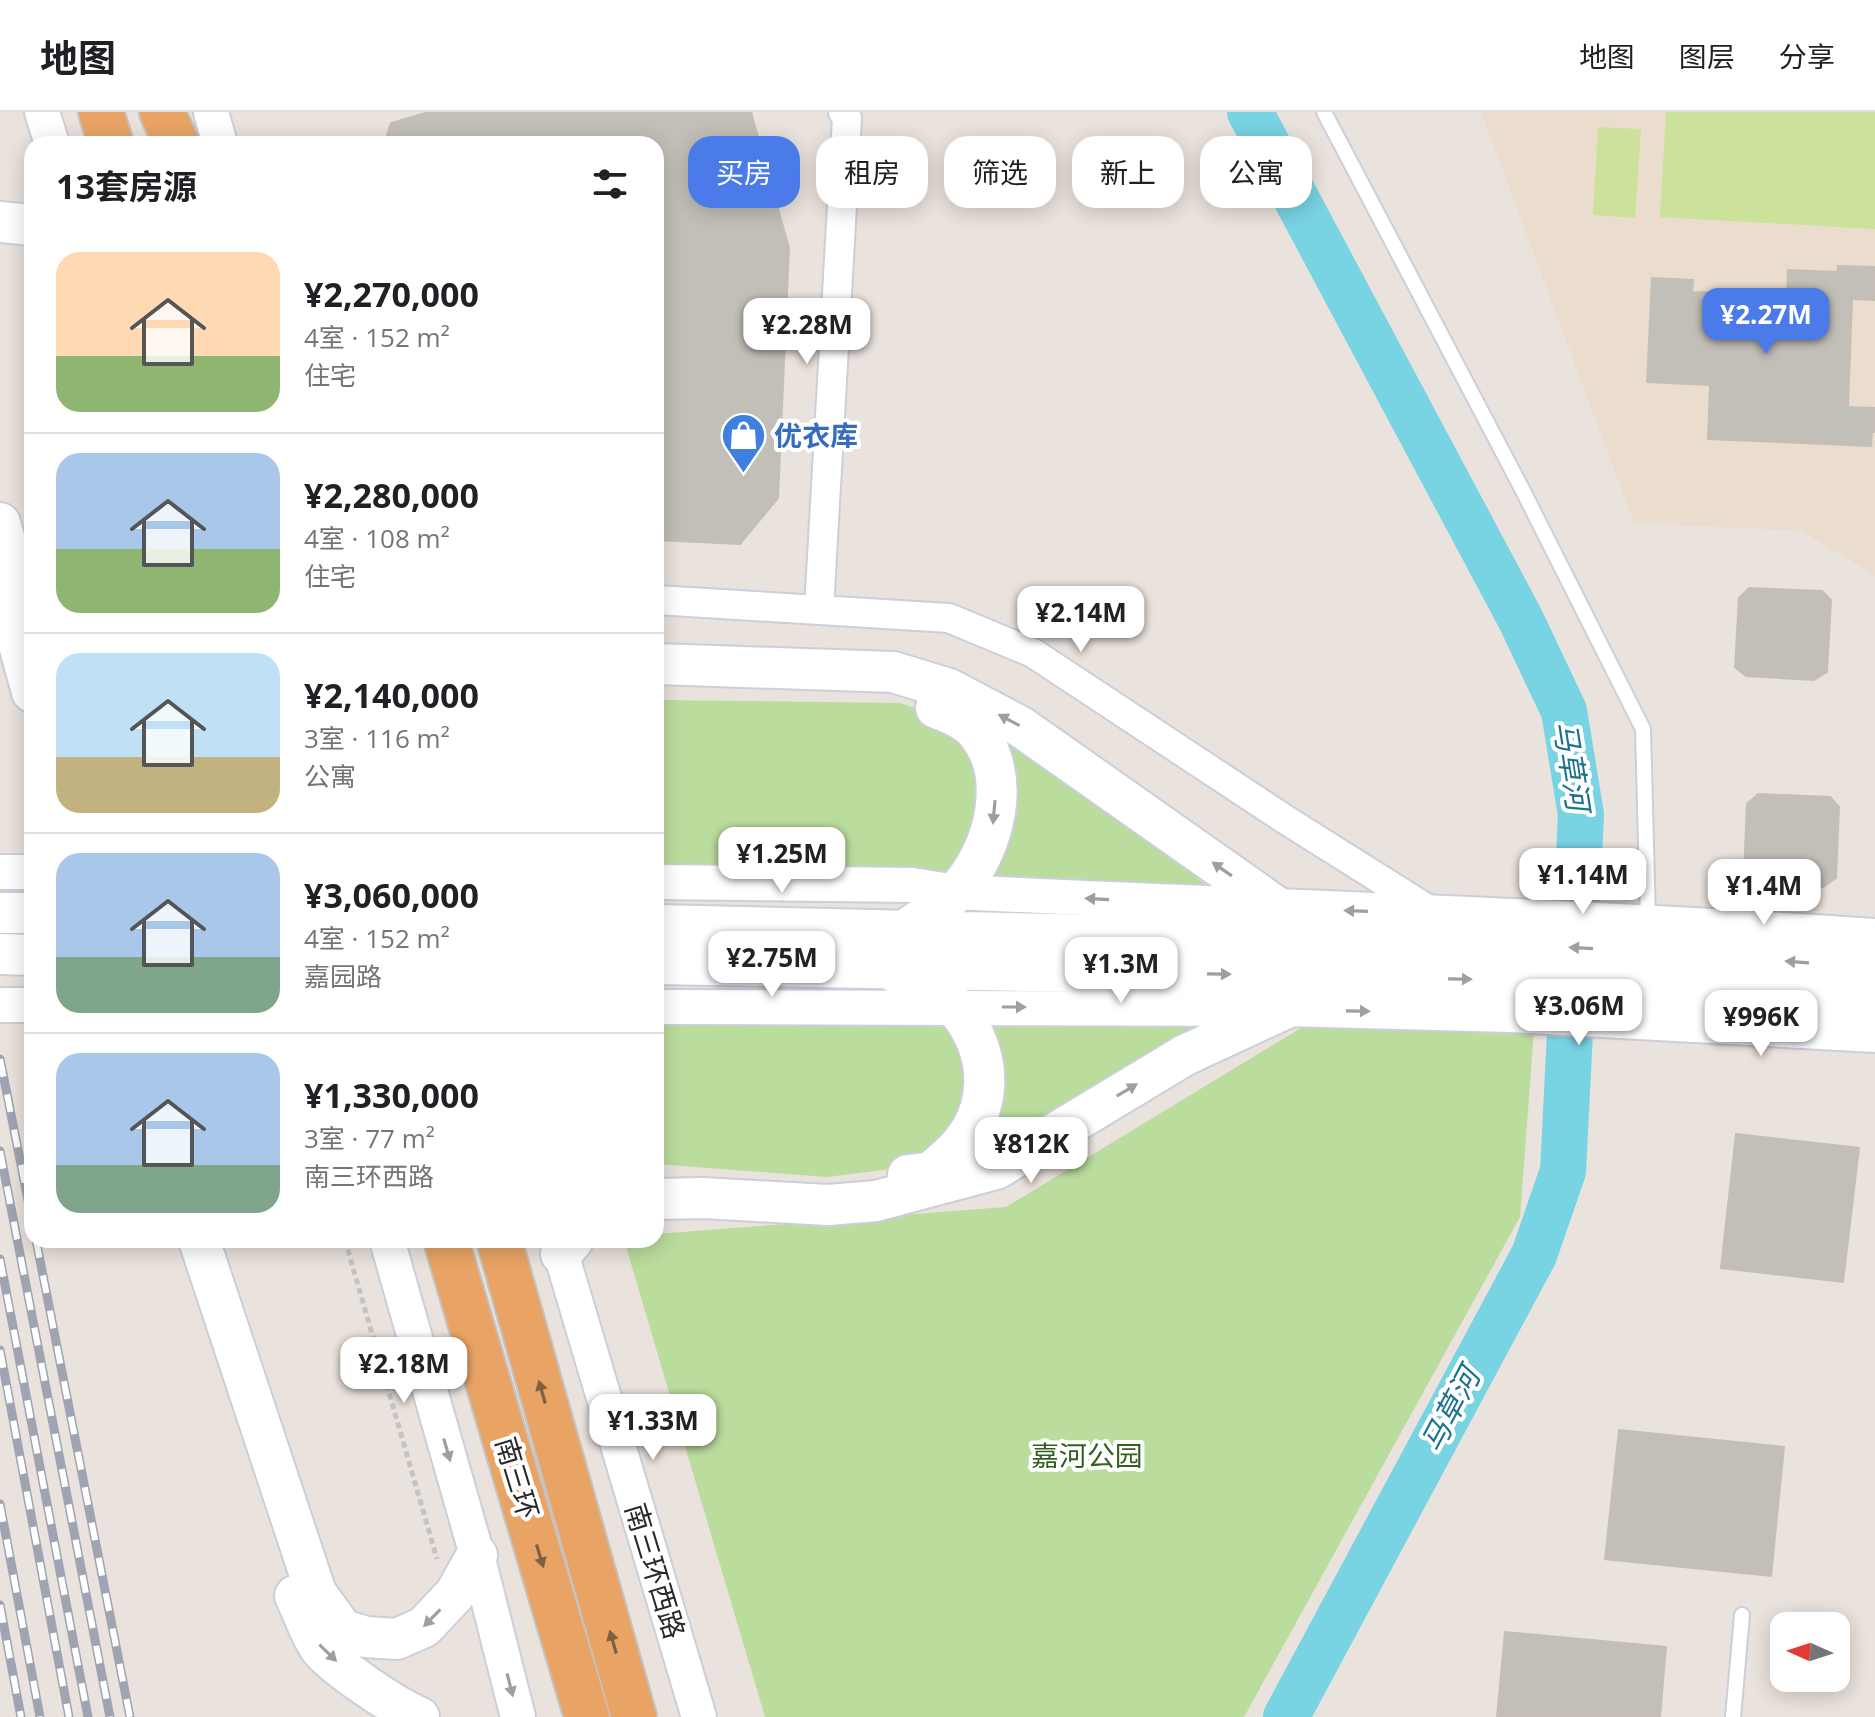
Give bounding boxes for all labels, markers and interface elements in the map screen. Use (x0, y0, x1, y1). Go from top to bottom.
text: 地图 (40, 31, 116, 83)
text: 地图 (1579, 37, 1635, 75)
text: 图层 (1679, 37, 1735, 75)
text: 分享 (1779, 37, 1835, 75)
chip: 买房 (688, 136, 800, 208)
chip: 租房 (816, 136, 928, 208)
chip: 筛选 (944, 136, 1056, 208)
chip: 新上 (1072, 136, 1184, 208)
chip: 公寓 (1200, 136, 1312, 208)
icon: filters (588, 162, 632, 206)
text: 13套房源 (56, 163, 197, 209)
text: ¥2,270,000 (304, 271, 479, 317)
icon: home (120, 284, 216, 380)
pin: ¥2.27M (1701, 288, 1831, 356)
text: ¥2.27M (1720, 296, 1812, 332)
pin: ¥2.28M (742, 298, 872, 366)
text: ¥2.28M (761, 306, 853, 342)
text: 4室 · 152 m² (304, 319, 450, 355)
text: 住宅 (304, 357, 356, 393)
shop icon: 优衣库 (719, 412, 767, 475)
place label: 优衣库 (774, 416, 858, 454)
text: ¥2,280,000 (304, 472, 479, 518)
icon: home (120, 485, 216, 581)
text: 4室 · 108 m² (304, 520, 450, 556)
text: 住宅 (304, 558, 356, 594)
pin: ¥2.14M (1016, 586, 1146, 654)
text: ¥2.14M (1035, 594, 1127, 630)
text: ¥2,140,000 (304, 672, 479, 718)
icon: home (120, 685, 216, 781)
one-way arrow (997, 714, 1020, 727)
water label: 马草河 (1545, 718, 1601, 818)
text: 3室 · 116 m² (304, 720, 450, 756)
text: 公寓 (304, 758, 356, 794)
one-way arrow (988, 799, 1001, 824)
pin: ¥1.25M (717, 827, 847, 895)
text: ¥1.25M (736, 835, 828, 871)
pin: ¥1.14M (1518, 848, 1648, 916)
text: ¥1.14M (1537, 856, 1629, 892)
pin: ¥1.4M (1708, 859, 1820, 927)
one-way arrow (1211, 861, 1233, 877)
text: ¥1.4M (1726, 867, 1802, 903)
text: ¥3,060,000 (304, 872, 479, 918)
icon: home (120, 885, 216, 981)
one-way arrow (1084, 892, 1109, 905)
one-way arrow (1343, 904, 1368, 917)
text: 4室 · 152 m² (304, 920, 450, 956)
pin: ¥2.75M (707, 931, 837, 999)
pin: ¥1.3M (1065, 937, 1177, 1005)
text: ¥2.75M (726, 939, 818, 975)
one-way arrow (1568, 942, 1593, 955)
text: ¥1.3M (1083, 945, 1159, 981)
one-way arrow (1784, 955, 1809, 968)
text: 嘉园路 (304, 958, 382, 994)
one-way arrow (1207, 968, 1232, 980)
one-way arrow (1448, 972, 1473, 985)
pin: ¥3.06M (1514, 979, 1644, 1047)
text: ¥3.06M (1533, 987, 1625, 1023)
pin: ¥996K (1705, 990, 1817, 1058)
text: ¥996K (1723, 998, 1799, 1034)
one-way arrow (1002, 1000, 1027, 1013)
one-way arrow (1346, 1004, 1371, 1017)
text: ¥1,330,000 (304, 1072, 479, 1118)
one-way arrow (1116, 1083, 1138, 1097)
icon: home (120, 1085, 216, 1181)
pin: ¥812K (975, 1117, 1087, 1185)
text: 3室 · 77 m² (304, 1120, 435, 1156)
text: ¥812K (993, 1125, 1069, 1161)
text: 南三环西路 (304, 1158, 434, 1194)
pin: ¥2.18M (339, 1337, 469, 1405)
text: ¥2.18M (358, 1345, 450, 1381)
water label: 马草河 (1410, 1356, 1491, 1459)
one-way arrow (535, 1379, 548, 1403)
pin: ¥1.33M (588, 1394, 718, 1462)
text: ¥1.33M (607, 1402, 699, 1438)
street label: 南三环 (488, 1432, 548, 1523)
park label: 嘉河公园 (1031, 1436, 1143, 1474)
one-way arrow (441, 1438, 454, 1462)
street label: 南三环西路 (617, 1498, 695, 1643)
one-way arrow (534, 1545, 547, 1569)
one-way arrow (424, 1608, 442, 1627)
north arrow (1770, 1612, 1850, 1692)
map controls (1770, 1612, 1850, 1692)
one-way arrow (606, 1629, 618, 1654)
one-way arrow (318, 1643, 337, 1661)
one-way arrow (504, 1672, 516, 1697)

